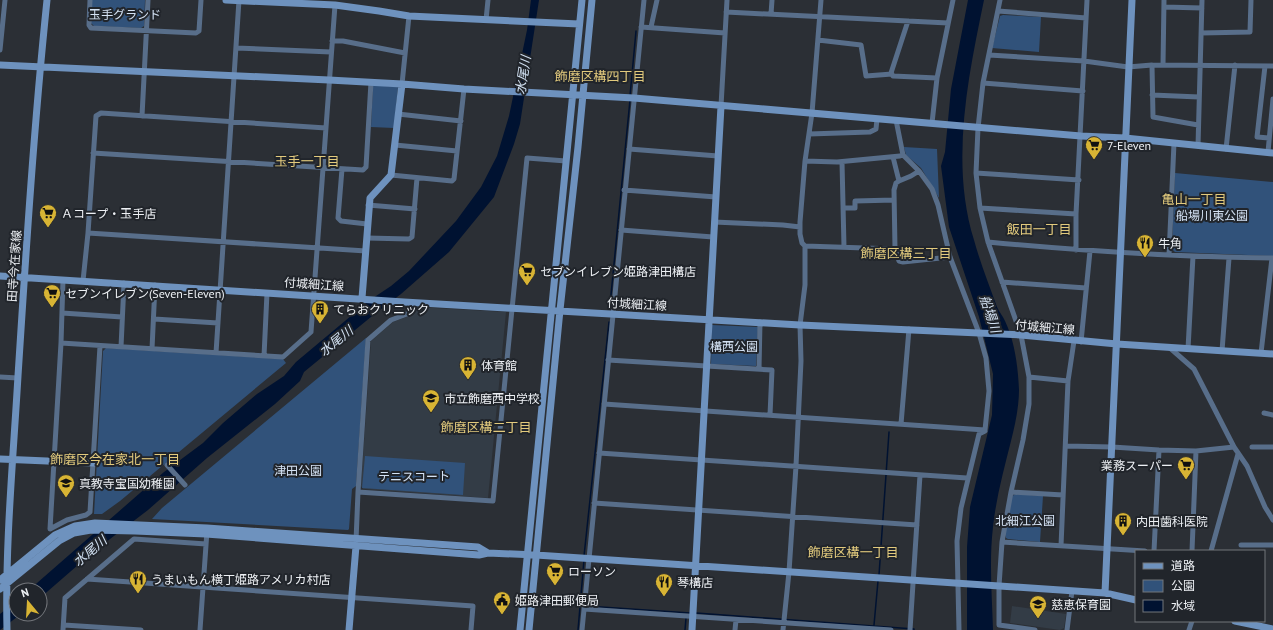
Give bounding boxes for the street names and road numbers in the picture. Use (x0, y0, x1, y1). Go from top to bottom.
street label: 田寺今在家線 (4, 230, 24, 302)
street label: 付城細江線 (284, 274, 344, 294)
street label: 付城細江線 (607, 295, 667, 313)
street label: 付城細江線 (1014, 317, 1076, 337)

